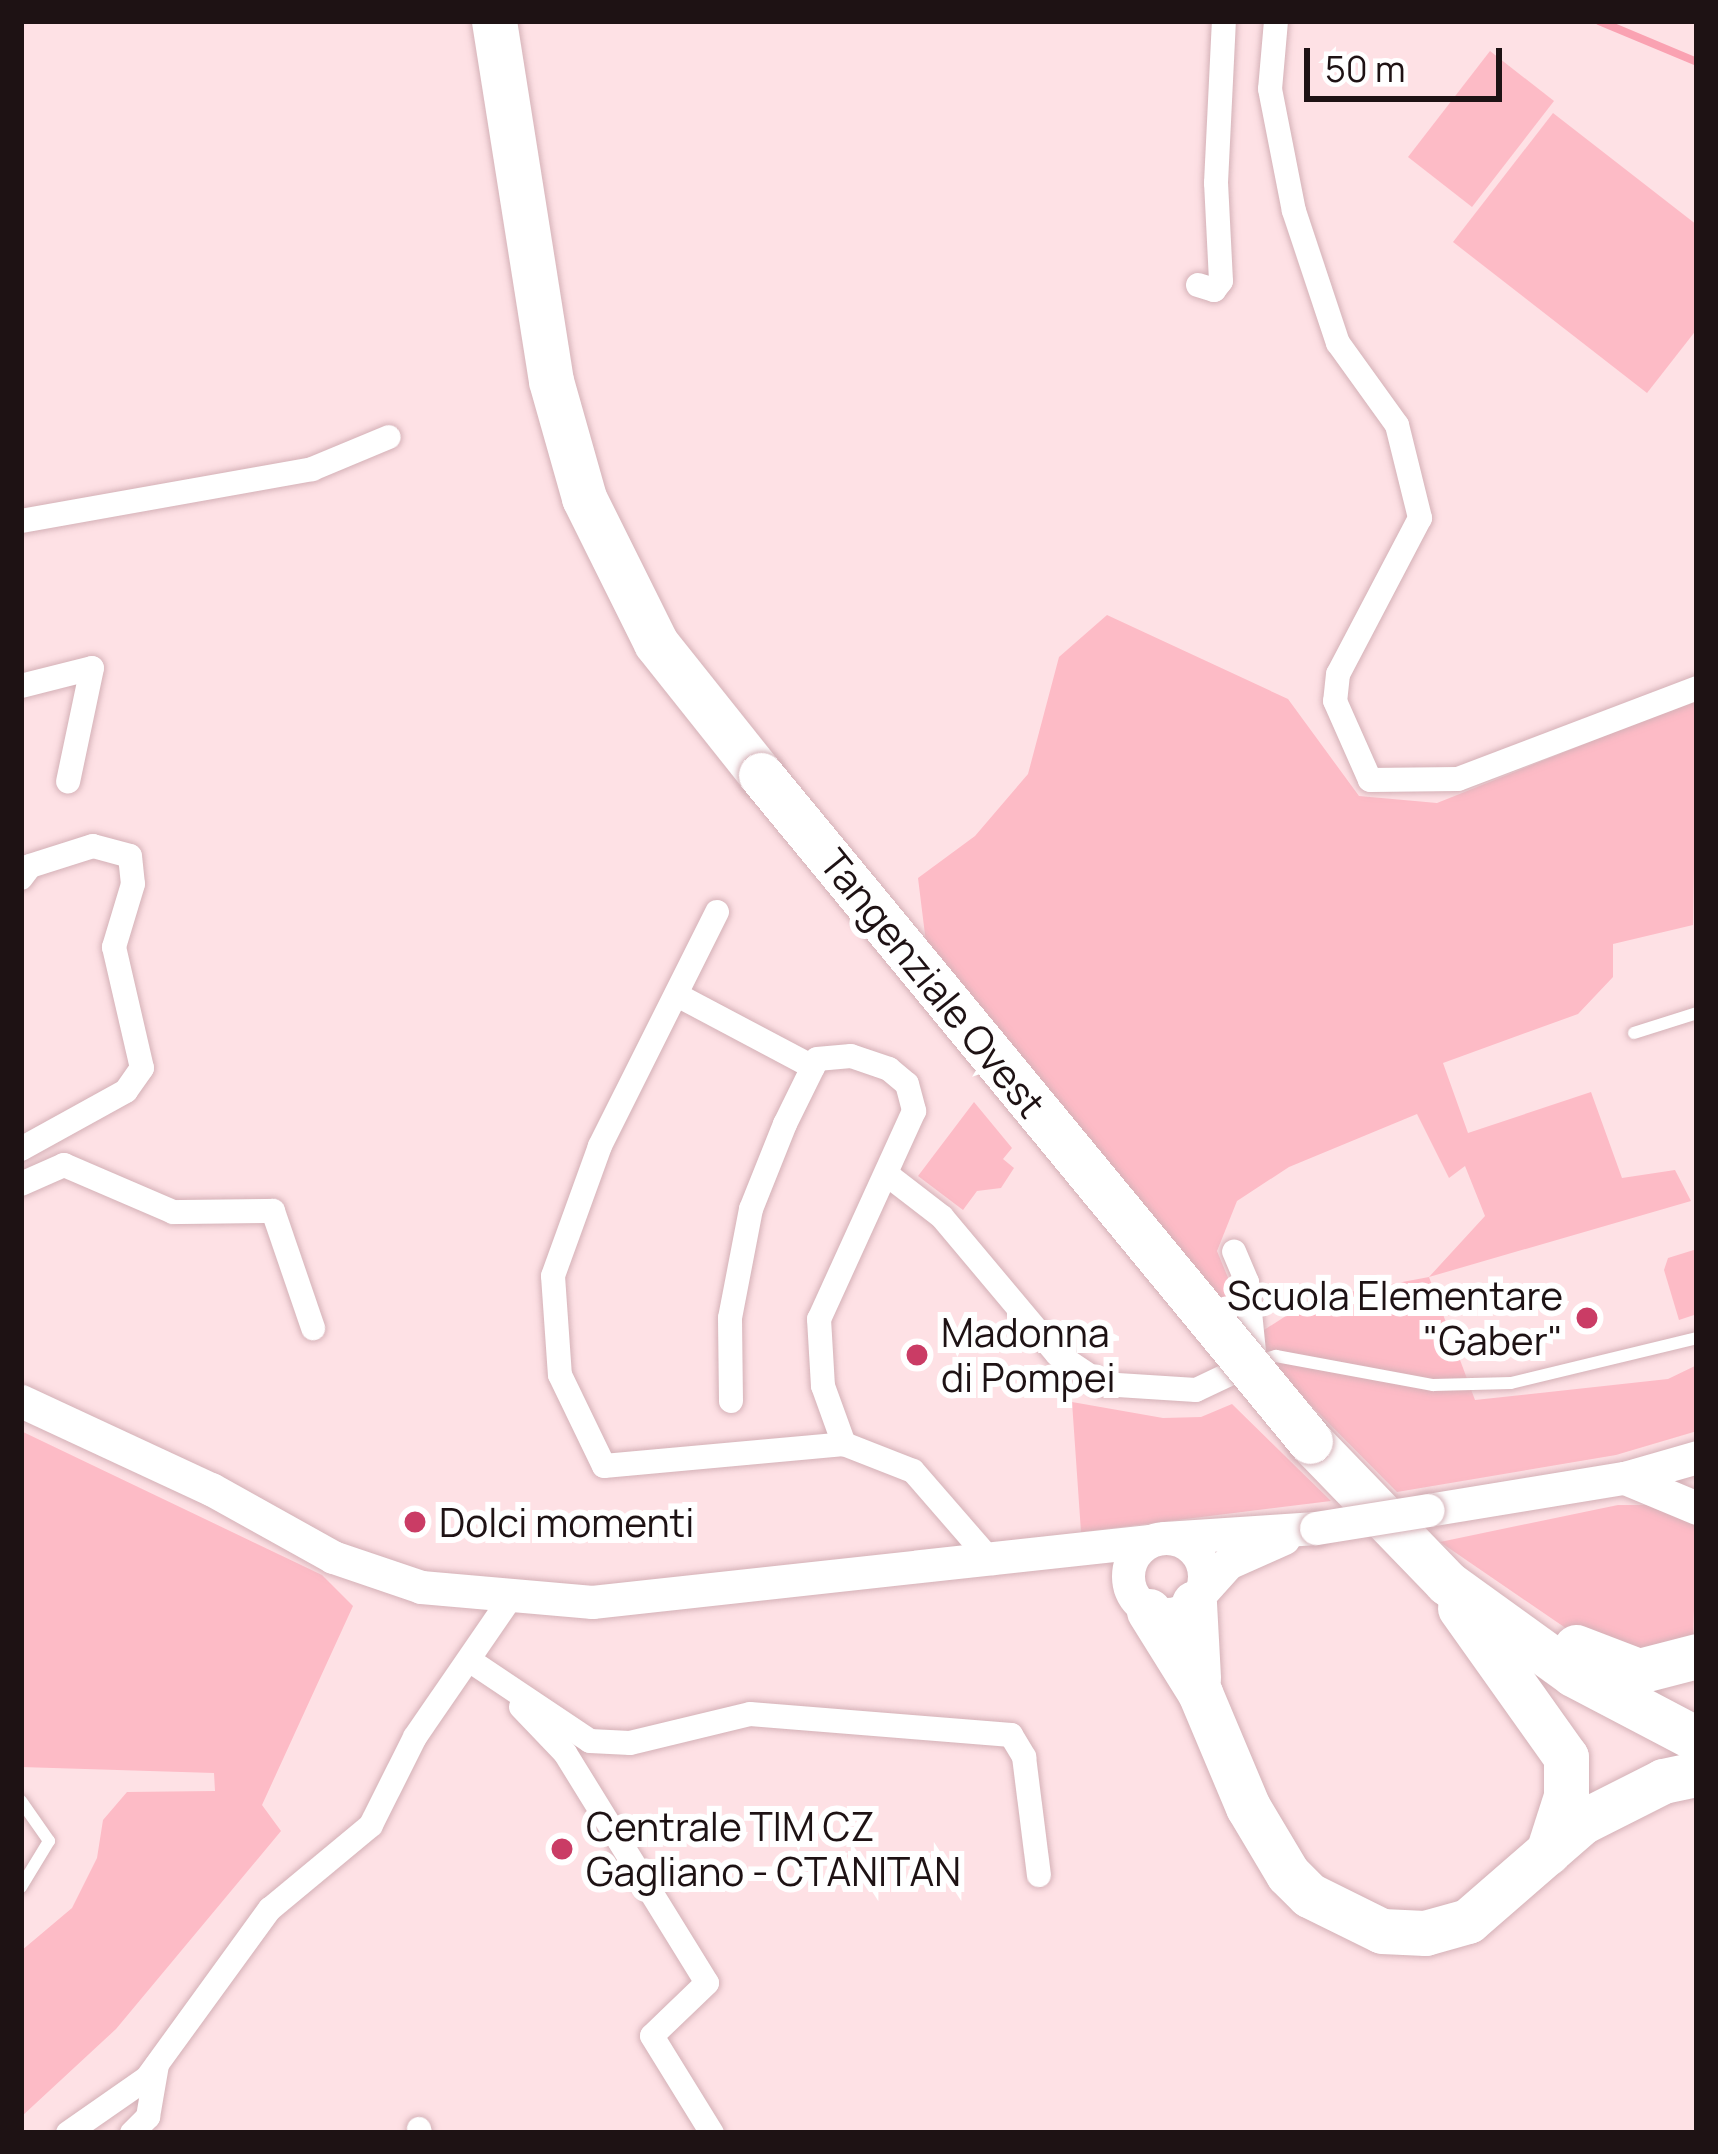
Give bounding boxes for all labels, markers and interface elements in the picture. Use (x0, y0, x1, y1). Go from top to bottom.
scale bar (1310, 24, 1508, 98)
text: 50 m (1325, 44, 1405, 93)
street label: Tangenziale Ovest (811, 840, 1055, 1126)
place label: Scuola Elementare "Gaber" (1227, 1273, 1563, 1364)
marker: Scuola Elementare "Gaber" (1574, 1305, 1600, 1331)
place label: Madonna di Pompei (941, 1310, 1116, 1401)
marker: Madonna di Pompei (904, 1342, 930, 1368)
place label: Dolci momenti (439, 1499, 694, 1545)
marker: Dolci momenti (402, 1509, 428, 1535)
place label: Centrale TIM CZ Gagliano - CTANITAN (586, 1804, 961, 1895)
marker: Centrale TIM CZ Gagliano - CTANITAN (549, 1836, 575, 1862)

